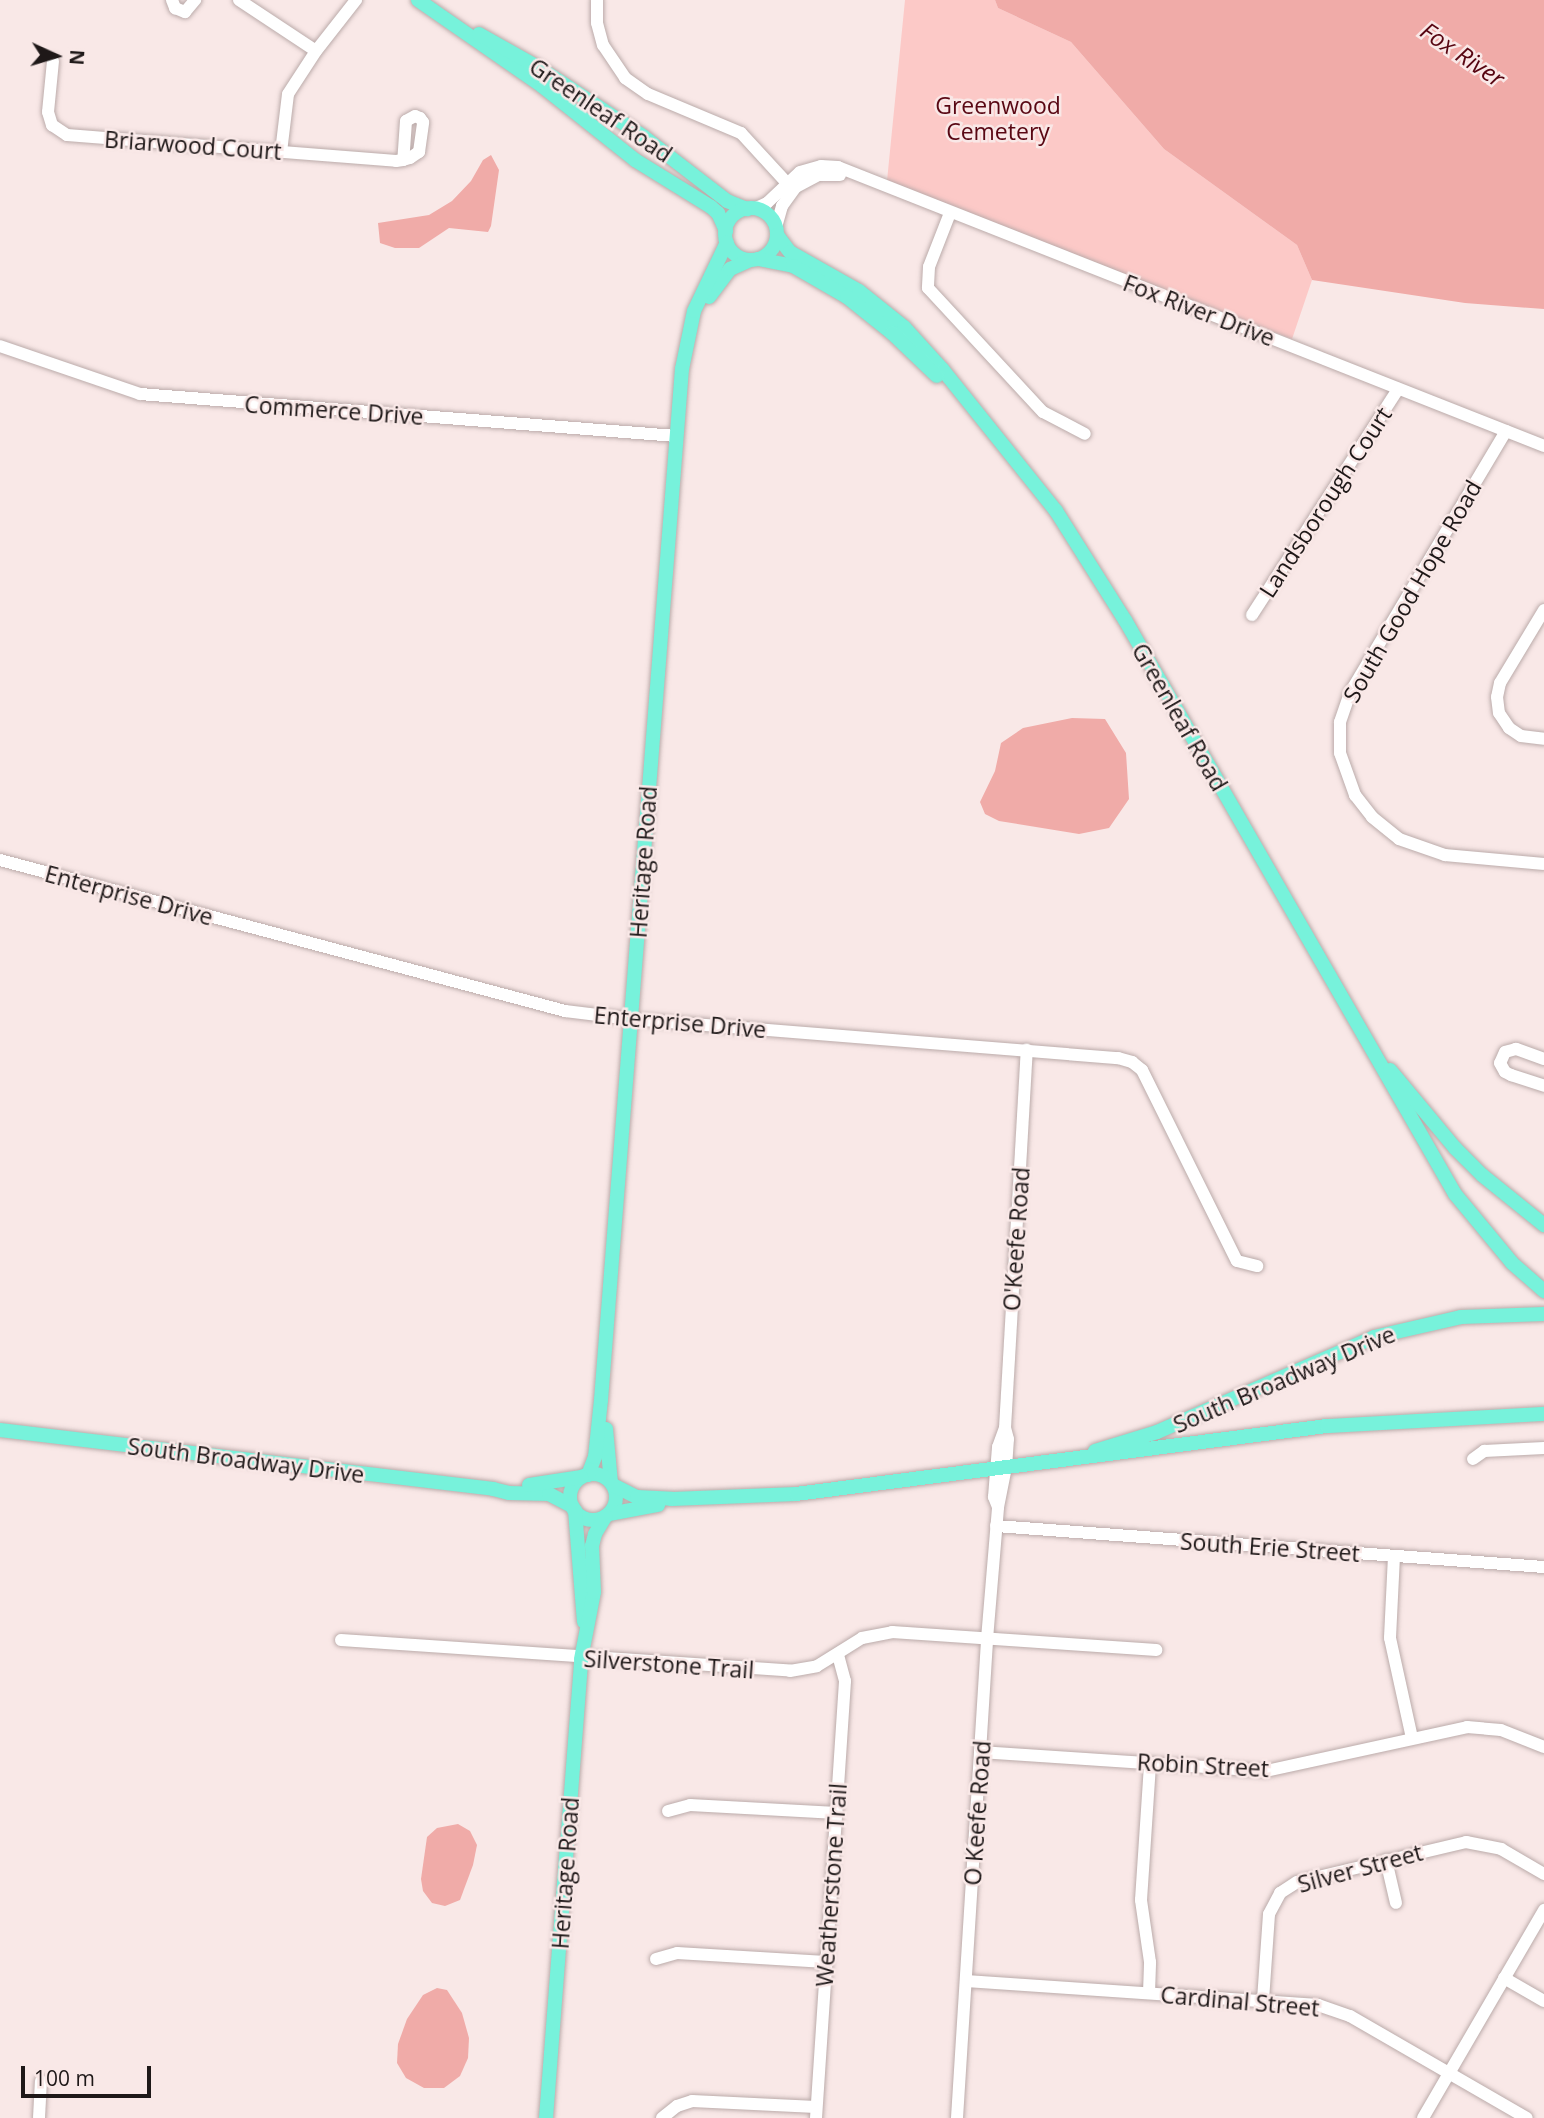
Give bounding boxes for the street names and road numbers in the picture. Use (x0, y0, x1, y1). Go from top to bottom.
street label: Greenleaf Road (524, 52, 678, 168)
street label: Briarwood Court (103, 125, 283, 165)
street label: Fox River Drive (1119, 268, 1279, 352)
street label: Commerce Drive (244, 390, 424, 430)
street label: Landsborough Court (1253, 401, 1397, 603)
street label: South Good Hope Road (1337, 475, 1487, 707)
street label: Greenleaf Road (1127, 638, 1233, 796)
street label: Heritage Road (624, 785, 662, 939)
street label: Enterprise Drive (42, 859, 216, 931)
street label: Enterprise Drive (593, 1001, 767, 1043)
street label: O'Keefe Road (997, 1166, 1035, 1312)
street label: South Broadway Drive (1169, 1320, 1399, 1438)
street label: South Broadway Drive (126, 1432, 366, 1488)
street label: South Erie Street (1179, 1527, 1361, 1567)
street label: Silverstone Trail (583, 1644, 755, 1684)
street label: O Keefe Road (958, 1740, 996, 1886)
street label: Robin Street (1136, 1748, 1270, 1782)
street label: Weatherstone Trail (810, 1782, 852, 1988)
street label: Heritage Road (546, 1796, 584, 1950)
street label: Silver Street (1294, 1838, 1426, 1898)
street label: Cardinal Street (1159, 1980, 1321, 2022)

